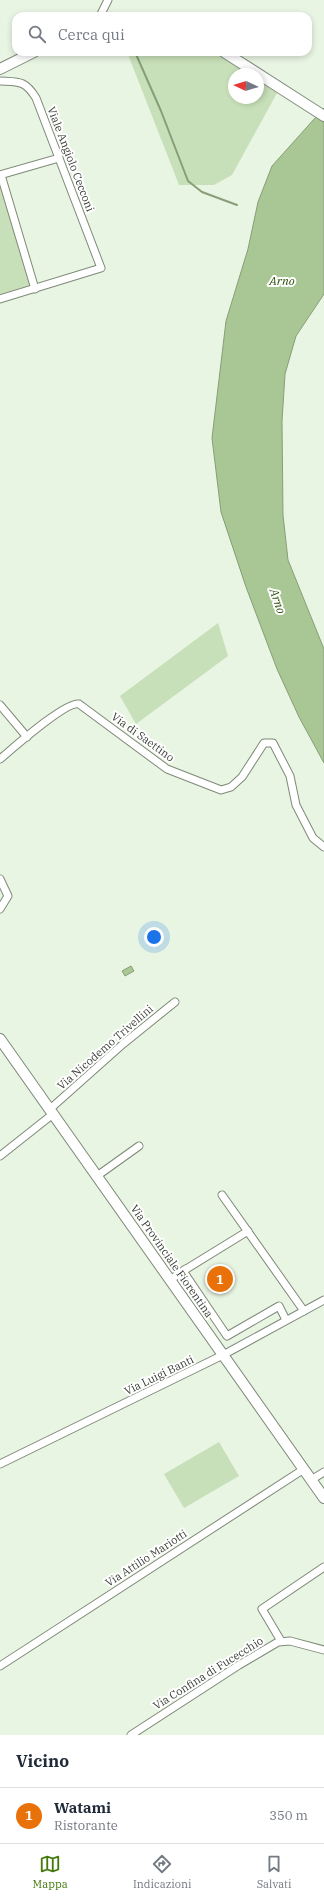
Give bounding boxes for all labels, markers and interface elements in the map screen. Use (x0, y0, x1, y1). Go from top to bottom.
search box (12, 12, 312, 56)
icon: search (26, 23, 48, 45)
text: Cerca qui (58, 25, 125, 44)
north arrow (228, 68, 264, 104)
street label: Viale Angiolo Cecconi (45, 105, 98, 214)
water label: Arno (268, 273, 295, 288)
water label: Arno (266, 585, 289, 616)
street label: Via di Saettino (109, 709, 177, 765)
your location (144, 927, 164, 947)
street label: Via Nicodemo Trivellini (54, 1001, 156, 1092)
street label: Via Provinciale Fiorentina (128, 1202, 216, 1320)
pin: 1 (207, 1264, 233, 1294)
street label: Via Luigi Banti (122, 1352, 197, 1398)
street label: Via Attilio Mariotti (103, 1526, 190, 1590)
street label: Via Confina di Fucecchio (150, 1633, 266, 1713)
text: Vicino (16, 1750, 69, 1772)
text: Watami (54, 1798, 111, 1817)
text: 1 (25, 1807, 33, 1824)
text: 350 m (269, 1807, 308, 1824)
text: Ristorante (54, 1817, 118, 1834)
tab: Mappa (33, 1853, 68, 1891)
tab: Indicazioni (133, 1853, 191, 1891)
tab: Salvati (257, 1853, 291, 1891)

